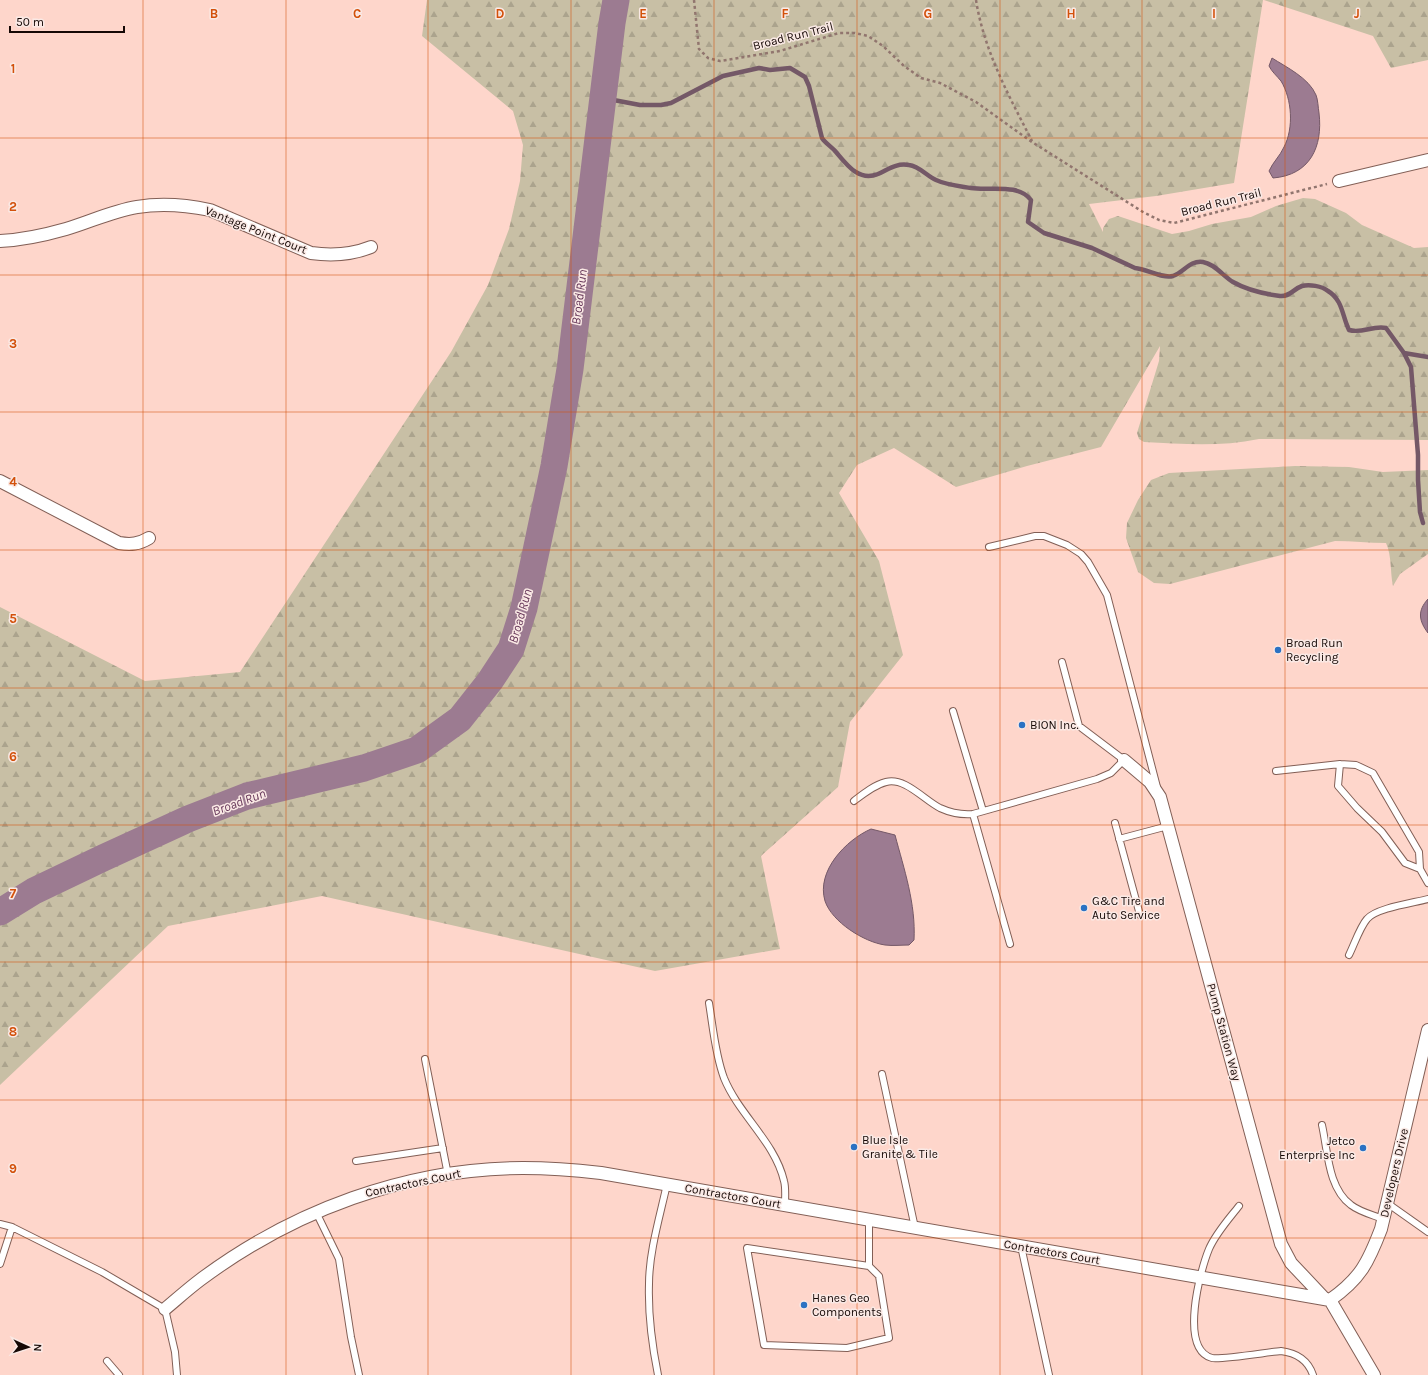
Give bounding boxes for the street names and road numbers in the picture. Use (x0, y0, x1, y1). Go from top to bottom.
street label: Broad Run Trail (751, 19, 835, 53)
street label: Broad Run Trail (1179, 185, 1263, 219)
street label: Vantage Point Court (203, 203, 309, 257)
street label: Pump Station Way (1204, 982, 1244, 1083)
street label: Developers Drive (1377, 1127, 1411, 1219)
street label: Contractors Court (364, 1166, 463, 1200)
street label: Contractors Court (684, 1181, 783, 1211)
street label: Contractors Court (1003, 1237, 1102, 1267)

